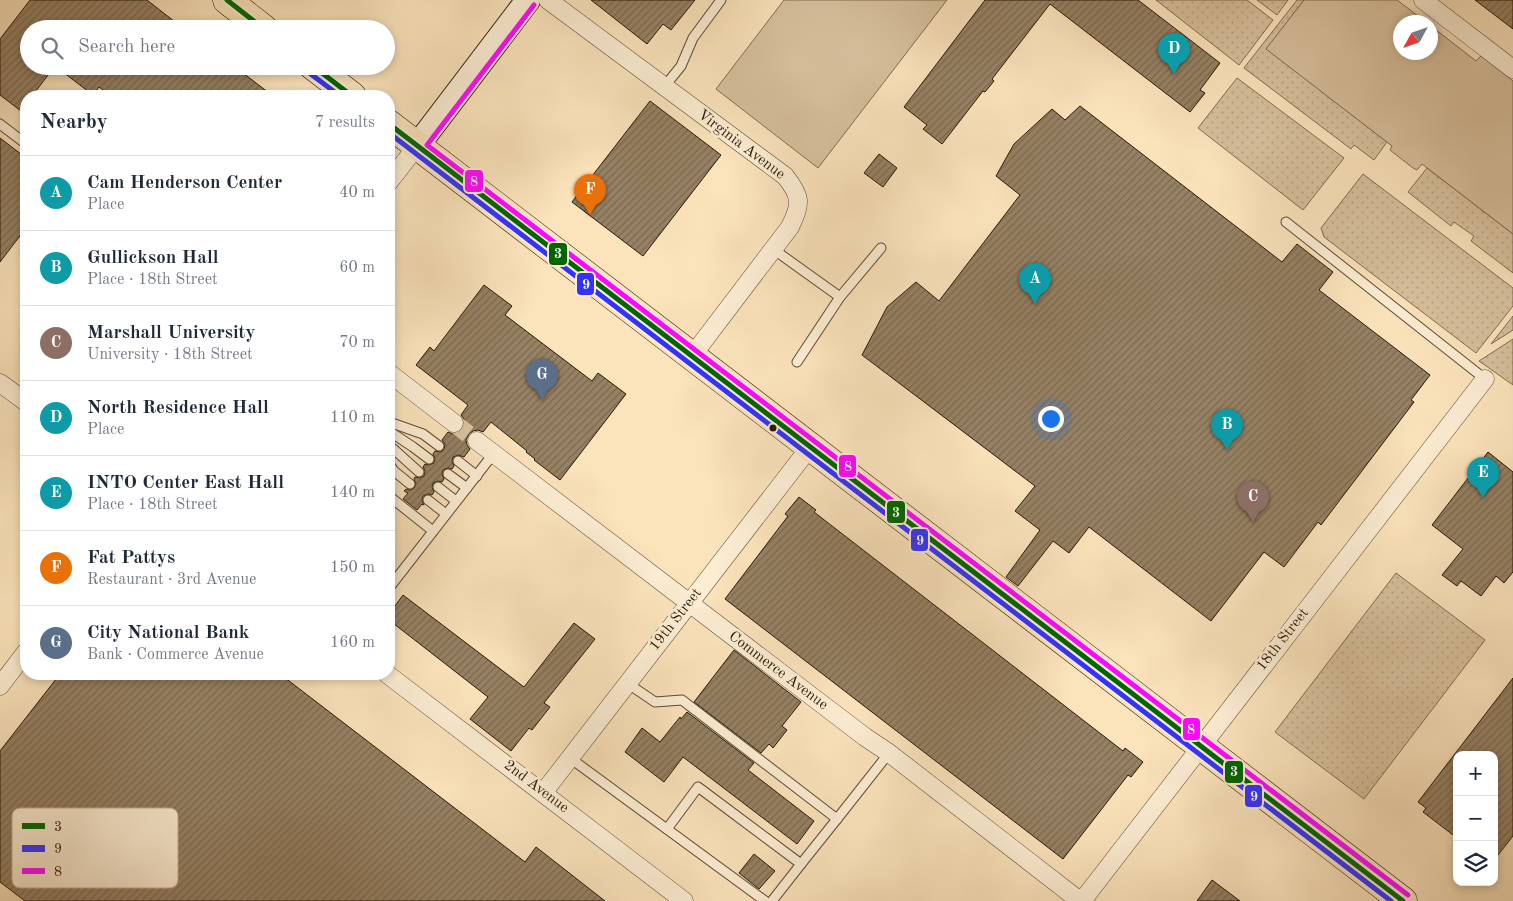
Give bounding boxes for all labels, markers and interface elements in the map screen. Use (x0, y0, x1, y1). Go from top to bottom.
north arrow (1393, 15, 1438, 60)
search box (20, 20, 395, 75)
pin: D (1158, 33, 1190, 74)
icon: search (38, 34, 66, 62)
text: Search here (78, 38, 175, 57)
street label: Virginia Avenue (695, 108, 787, 183)
text: Nearby (40, 112, 108, 133)
text: 7 results (315, 115, 375, 131)
line badge: 8 (464, 169, 484, 193)
text: Cam Henderson Center (87, 174, 282, 193)
pin: F (574, 174, 606, 215)
text: 8 (470, 175, 478, 189)
text: A (50, 185, 62, 201)
text: 40 m (339, 185, 375, 201)
text: Place (87, 197, 124, 213)
line badge: 3 (548, 242, 568, 266)
text: 3 (554, 247, 562, 261)
text: Gullickson Hall (87, 249, 219, 268)
text: B (50, 260, 62, 276)
text: 60 m (339, 260, 375, 276)
pin: A (1019, 263, 1051, 304)
text: Place · 18th Street (87, 272, 218, 288)
line badge: 9 (576, 272, 595, 296)
text: 9 (582, 278, 590, 292)
text: Marshall University (87, 324, 255, 343)
text: C (51, 335, 61, 351)
text: 70 m (339, 335, 375, 351)
text: University · 18th Street (87, 347, 253, 363)
pin: G (526, 359, 558, 400)
text: North Residence Hall (87, 399, 269, 418)
your location (1038, 406, 1064, 432)
pin: B (1211, 409, 1243, 450)
text: D (50, 410, 62, 426)
text: 110 m (330, 410, 375, 426)
text: Place (87, 422, 124, 438)
unlabelled marker (768, 423, 778, 433)
line badge: 8 (838, 454, 857, 478)
pin: E (1467, 457, 1499, 498)
text: 8 (844, 460, 852, 474)
text: INTO Center East Hall (87, 474, 284, 493)
pin: C (1237, 481, 1269, 522)
text: E (50, 485, 62, 501)
text: 140 m (330, 485, 375, 501)
text: Place · 18th Street (87, 497, 218, 513)
line badge: 3 (886, 500, 906, 524)
text: 3 (892, 506, 900, 520)
line badge: 9 (910, 528, 929, 552)
text: 9 (916, 534, 924, 548)
text: Fat Pattys (87, 549, 175, 568)
text: F (51, 560, 61, 576)
text: 150 m (330, 560, 375, 576)
text: Restaurant · 3rd Avenue (87, 572, 256, 588)
street label: 19th Street (647, 586, 705, 654)
street label: 18th Street (1254, 606, 1312, 674)
text: City National Bank (87, 624, 249, 643)
street label: Commerce Avenue (726, 629, 830, 713)
text: G (50, 635, 62, 651)
text: 160 m (330, 635, 375, 651)
text: Bank · Commerce Avenue (87, 647, 264, 663)
line badge: 8 (1182, 717, 1201, 741)
text: 8 (1187, 723, 1195, 737)
map controls (1453, 751, 1498, 886)
button: + (1453, 751, 1498, 796)
street label: 2nd Avenue (501, 758, 571, 816)
line badge: 3 (1224, 760, 1244, 784)
text: 3 (1230, 765, 1238, 779)
line badge: 9 (1244, 784, 1263, 808)
text: 9 (1250, 790, 1258, 804)
button: − (1453, 796, 1498, 841)
legend (12, 808, 178, 888)
text: 3 (54, 820, 62, 834)
button: layers (1453, 841, 1498, 886)
text: 9 (54, 842, 62, 856)
text: 8 (54, 865, 62, 879)

